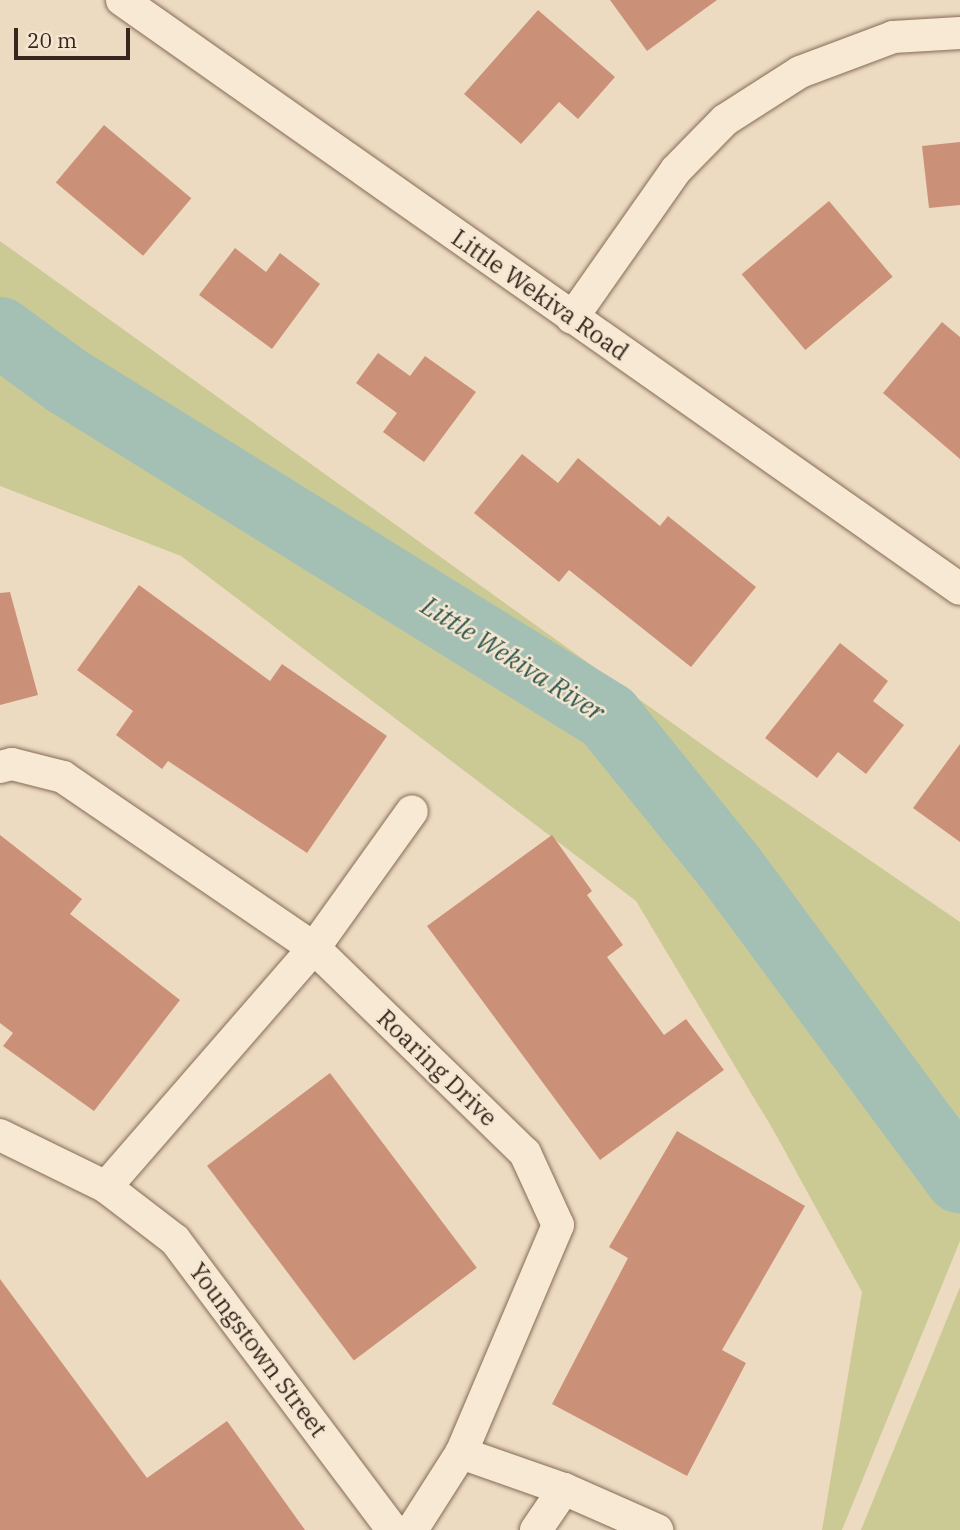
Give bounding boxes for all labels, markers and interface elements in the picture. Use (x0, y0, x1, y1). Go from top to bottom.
scale bar (18, 14, 133, 58)
text: 20 m (27, 26, 77, 54)
street label: Little Wekiva Road (446, 223, 634, 367)
water label: Little Wekiva River (416, 590, 610, 728)
street label: Roaring Drive (371, 1004, 503, 1132)
street label: Youngstown Street (183, 1257, 333, 1443)

